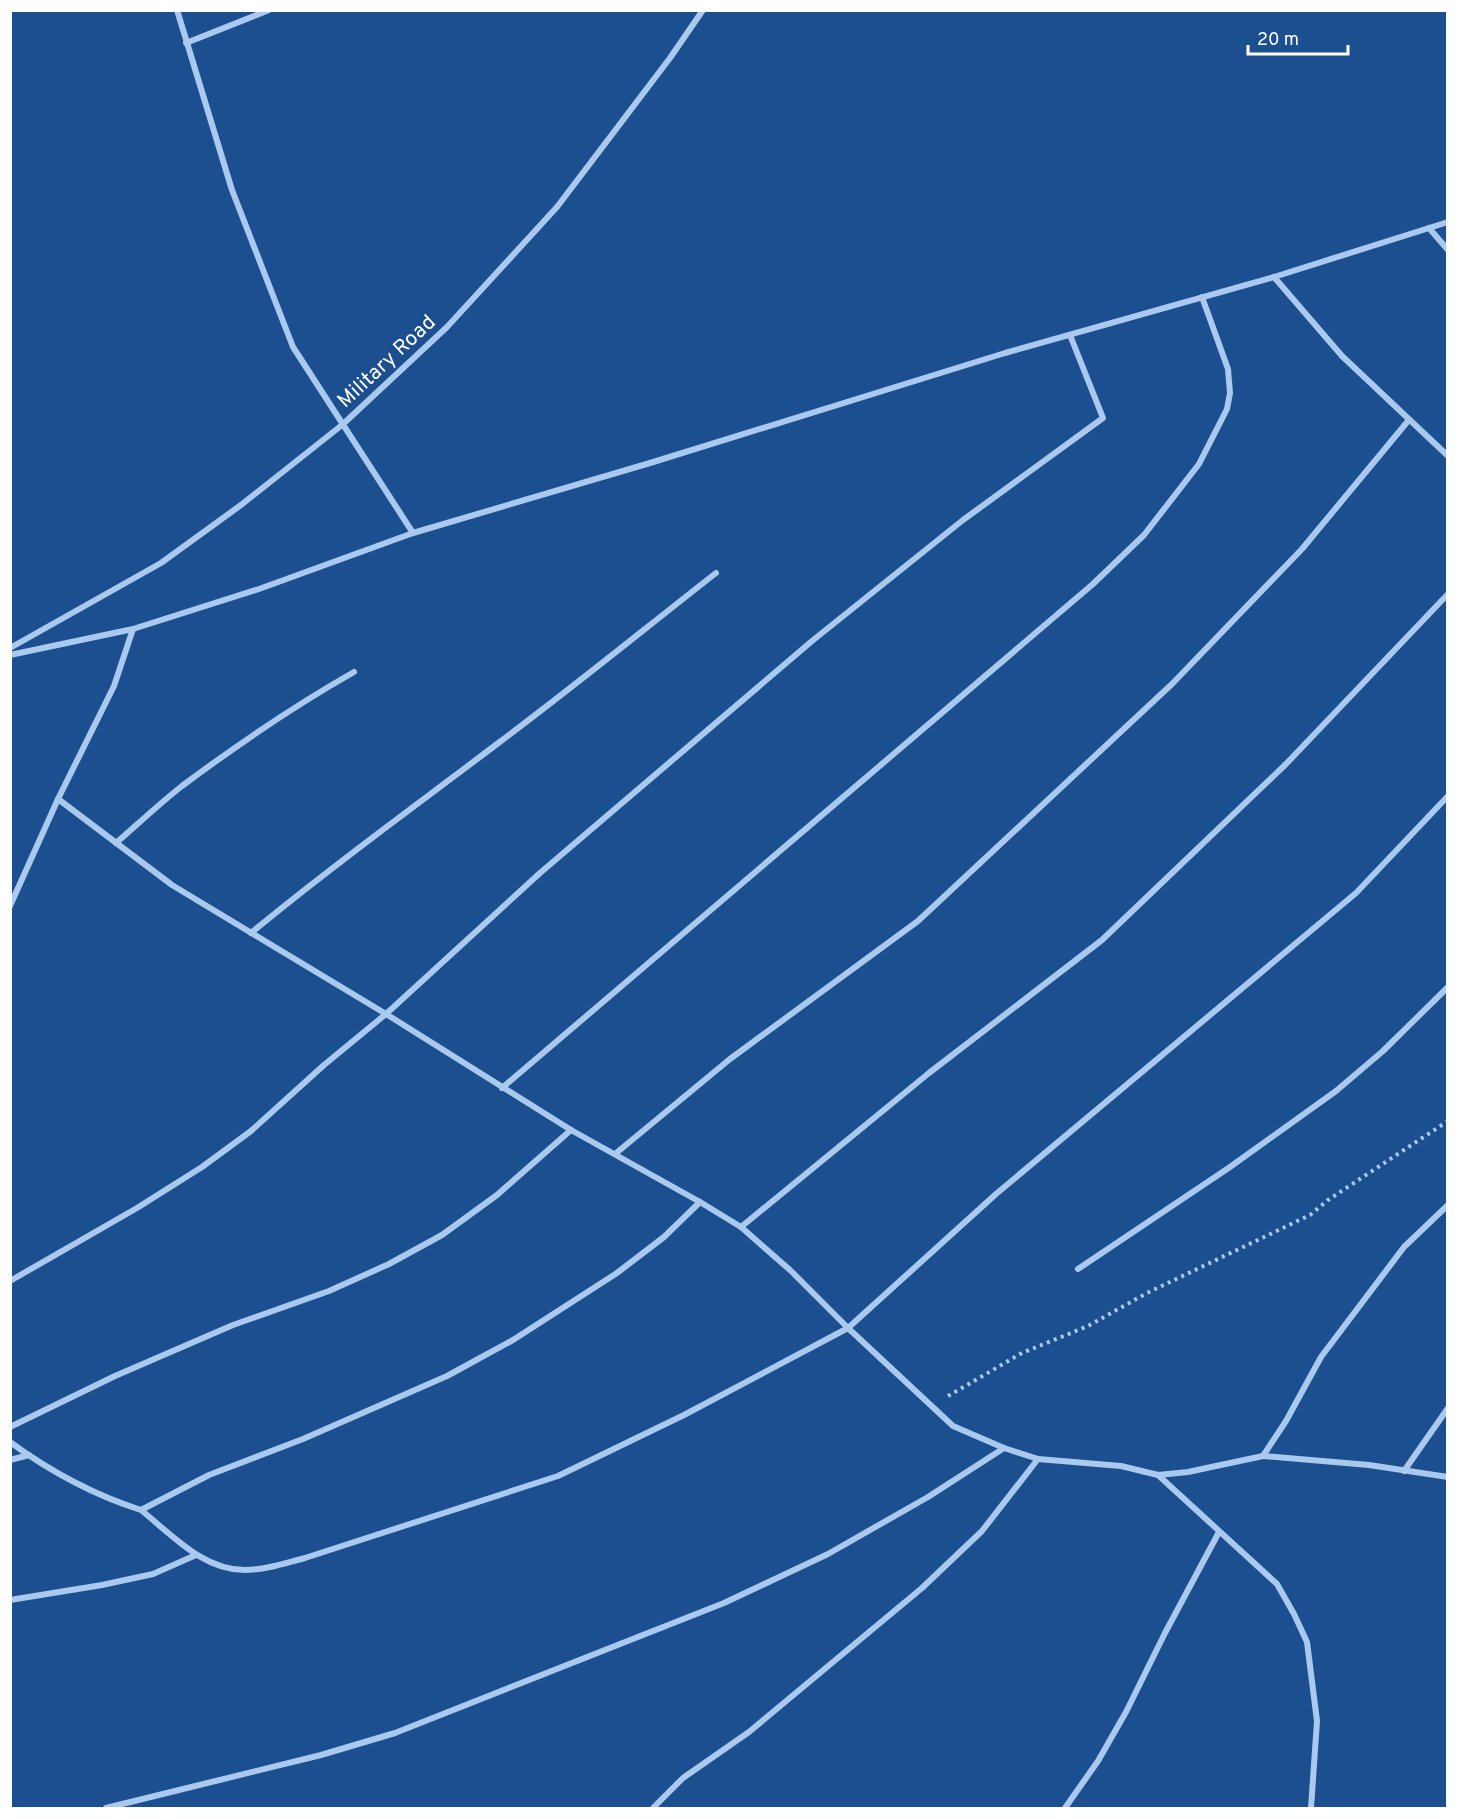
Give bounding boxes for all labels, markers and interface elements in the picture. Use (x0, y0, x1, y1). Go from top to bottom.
scale bar (1248, 18, 1348, 56)
text: 20 m (1257, 29, 1299, 52)
street label: Military Road (332, 310, 442, 415)

